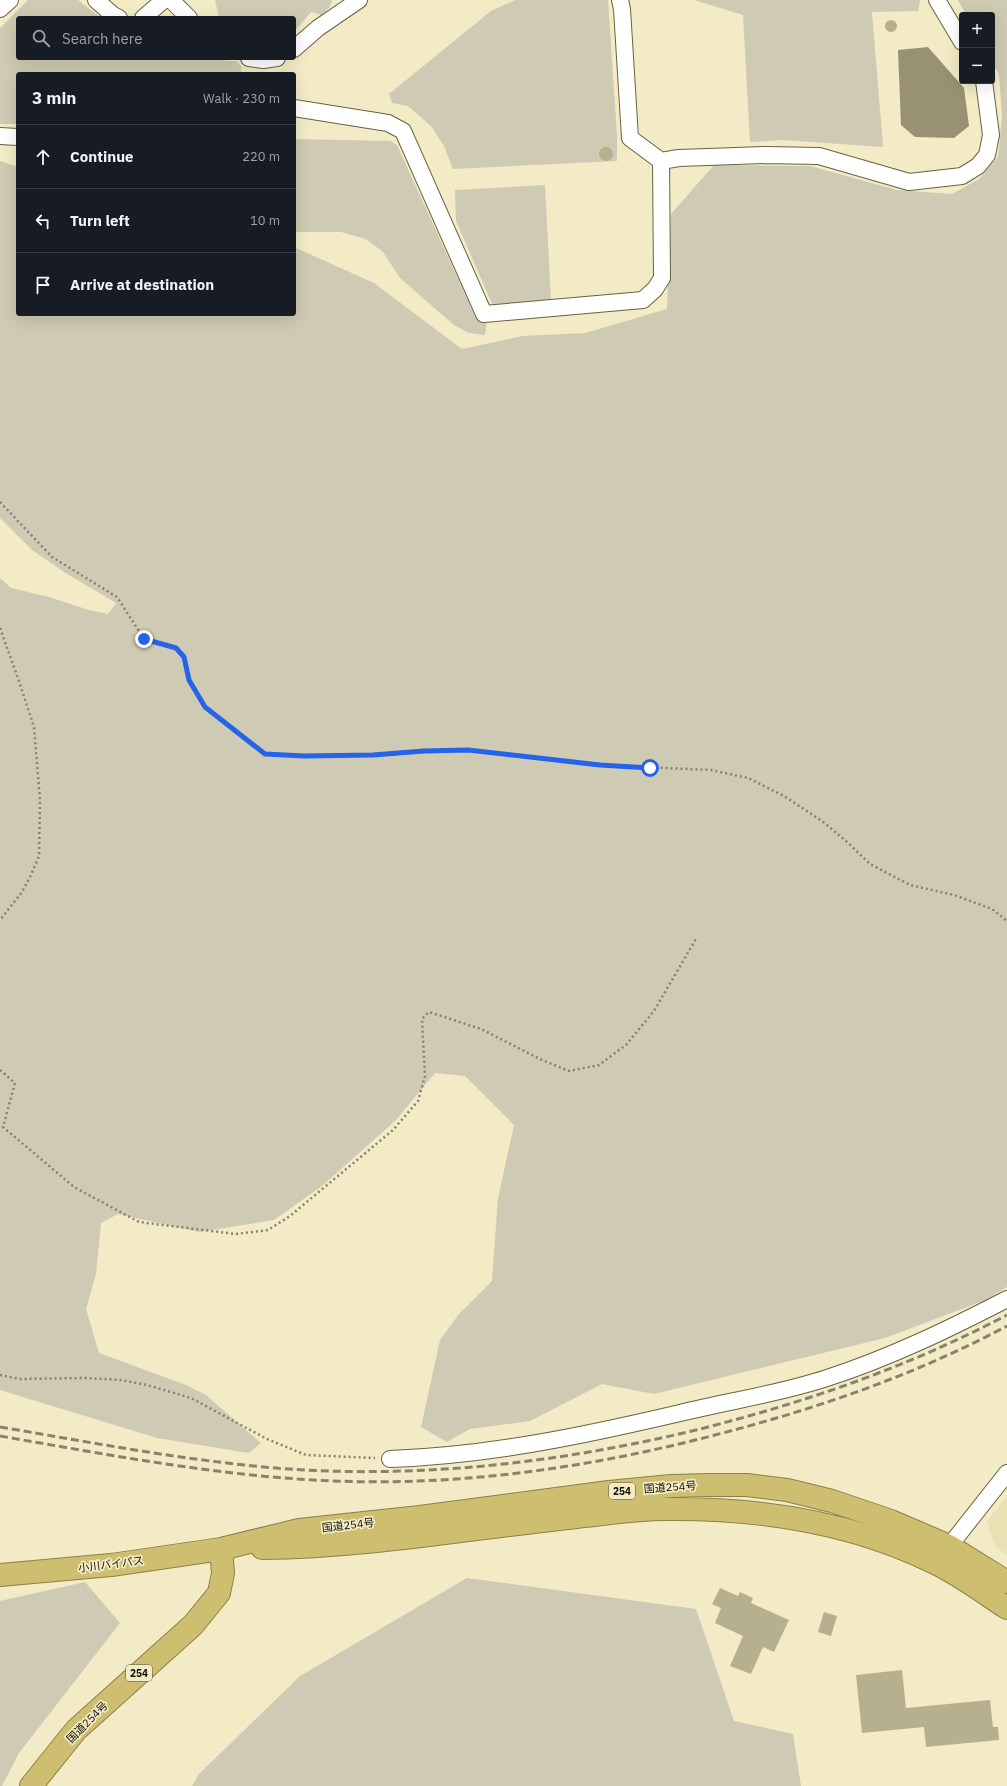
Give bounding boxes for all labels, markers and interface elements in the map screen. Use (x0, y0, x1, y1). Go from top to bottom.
map controls (959, 12, 995, 84)
button: + (959, 12, 995, 48)
search box (16, 16, 296, 60)
icon: search (30, 27, 52, 49)
text: Search here (62, 29, 142, 48)
button: − (959, 48, 995, 84)
text: 3 min (32, 87, 76, 109)
text: Walk · 230 m (203, 90, 280, 107)
icon: ahead (32, 146, 54, 168)
text: Continue (70, 147, 134, 166)
text: 220 m (242, 148, 280, 165)
icon: left (32, 210, 54, 232)
text: Turn left (70, 211, 130, 230)
text: 10 m (250, 212, 280, 229)
icon: arrive (32, 274, 54, 296)
text: Arrive at destination (70, 275, 214, 294)
route end (135, 630, 153, 648)
route start (641, 759, 659, 777)
street label: 国道254号 (643, 1478, 697, 1496)
road number: 254 (609, 1483, 635, 1499)
street label: 国道254号 (321, 1515, 375, 1535)
street label: 小川バイパス (78, 1553, 144, 1575)
road number: 254 (126, 1665, 152, 1681)
street label: 国道254号 (63, 1698, 111, 1746)

